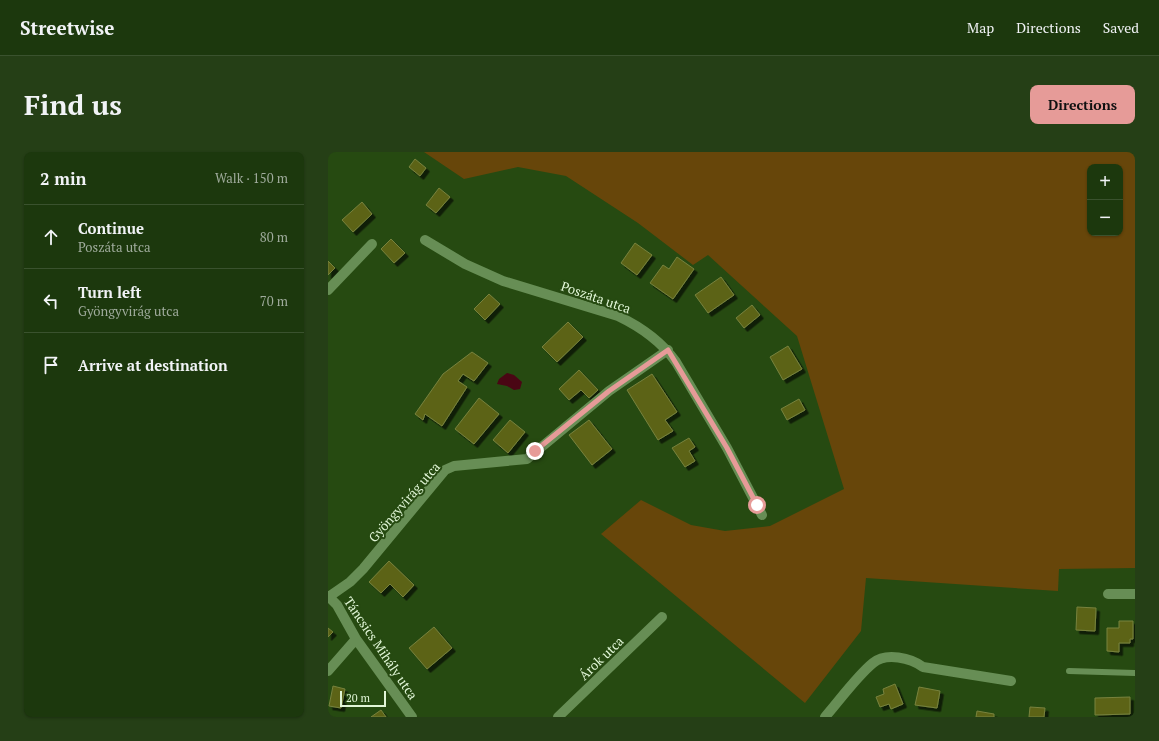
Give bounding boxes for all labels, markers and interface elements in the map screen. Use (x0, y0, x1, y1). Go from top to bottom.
text: Streetwise (20, 15, 114, 40)
text: Map (967, 18, 994, 37)
text: Directions (1016, 18, 1081, 37)
text: Saved (1103, 18, 1139, 37)
button: Directions (1030, 85, 1135, 124)
text: Find us (24, 86, 122, 123)
map controls (1087, 164, 1123, 236)
button: + (1087, 164, 1123, 200)
text: 2 min (40, 167, 87, 190)
text: Walk · 150 m (215, 169, 288, 187)
button: − (1087, 200, 1123, 236)
text: Continue (78, 218, 144, 238)
icon: ahead (40, 226, 62, 248)
text: 80 m (260, 228, 288, 246)
text: Poszáta utca (78, 238, 151, 256)
street label: Poszáta utca (559, 277, 634, 317)
text: Turn left (78, 282, 142, 302)
icon: left (40, 290, 62, 312)
text: 70 m (260, 292, 288, 310)
text: Gyöngyvirág utca (78, 302, 179, 320)
icon: arrive (40, 354, 62, 376)
text: Arrive at destination (78, 355, 228, 375)
route end (526, 442, 544, 460)
street label: Gyöngyvirág utca (364, 458, 444, 546)
route start (748, 496, 766, 514)
street label: Táncsics Mihály utca (340, 593, 422, 703)
street label: Árok utca (575, 632, 628, 684)
scale bar (340, 689, 386, 708)
text: 20 m (346, 691, 370, 705)

